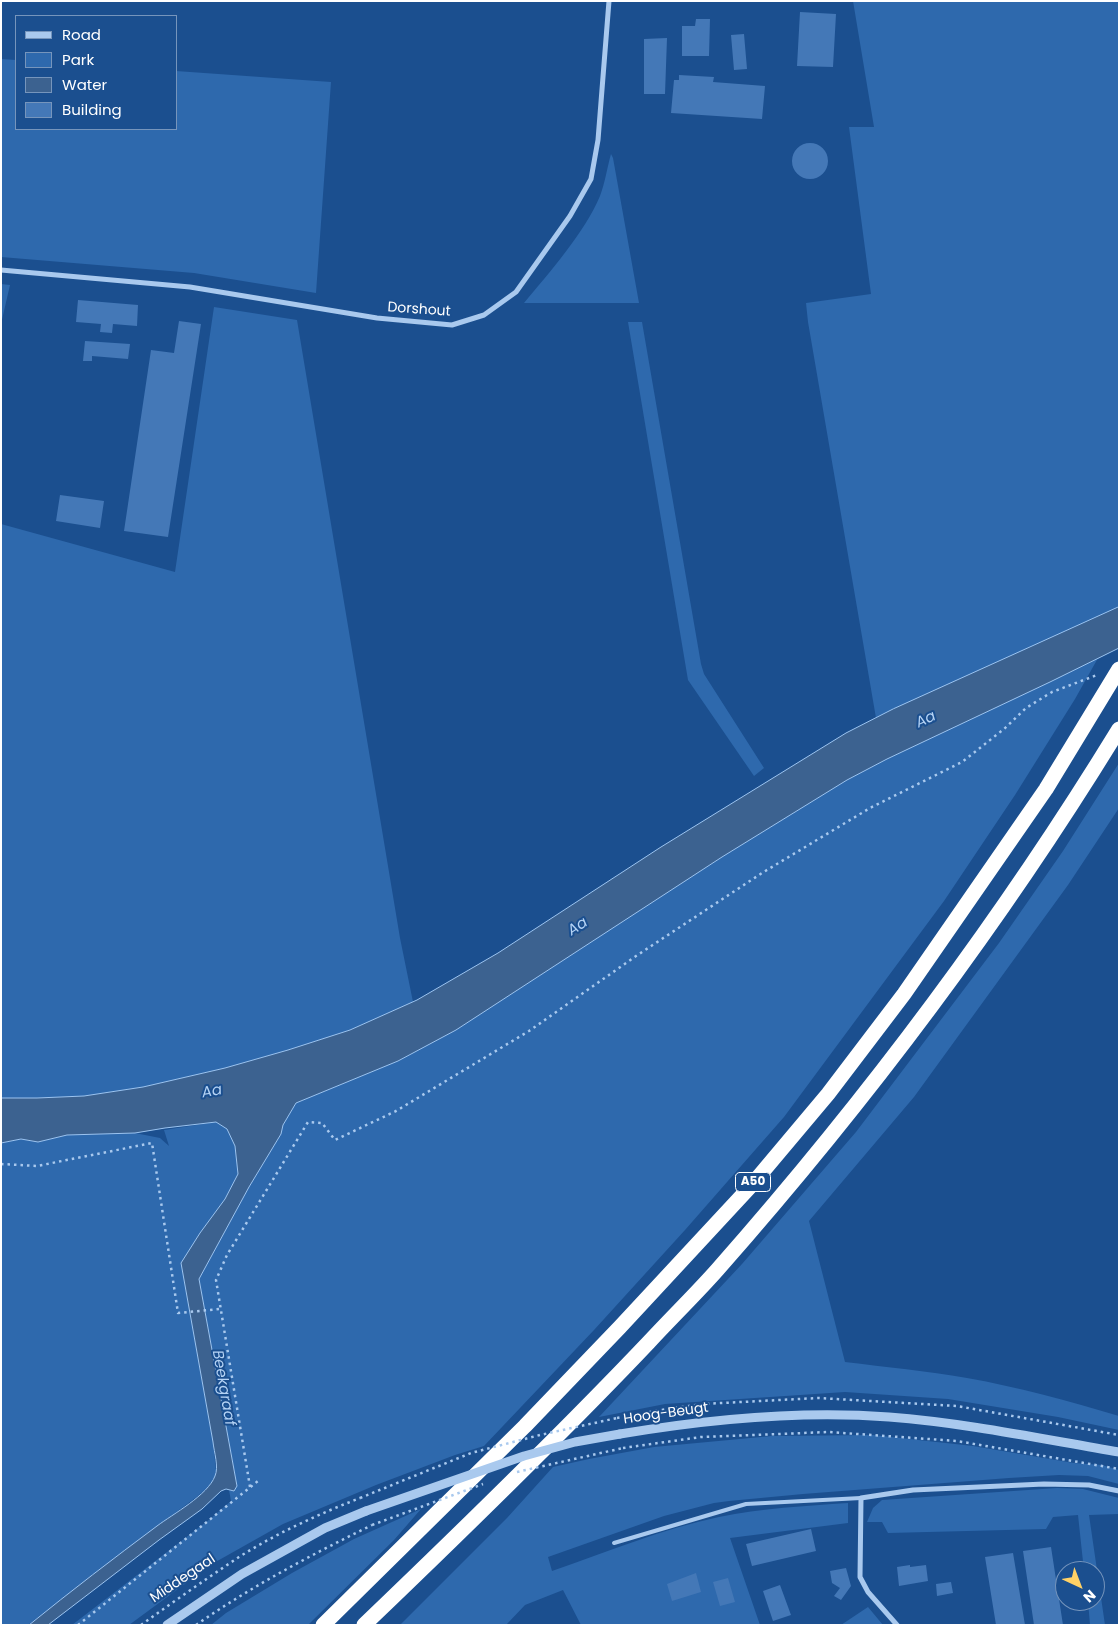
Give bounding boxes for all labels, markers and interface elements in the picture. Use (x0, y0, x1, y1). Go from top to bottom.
legend (15, 15, 178, 130)
text: Road (62, 24, 101, 45)
text: Park (62, 49, 94, 70)
text: Water (62, 74, 107, 95)
text: Building (62, 99, 122, 120)
street label: Dorshout (387, 299, 451, 321)
water label: Aa (913, 708, 939, 732)
water label: Aa (565, 914, 591, 940)
water label: Aa (200, 1081, 224, 1103)
road number: A50 (736, 1172, 770, 1192)
water label: Beekgraaf (207, 1349, 239, 1427)
street label: Hoog-Beugt (622, 1400, 710, 1428)
street label: Middegaal (147, 1551, 219, 1607)
north arrow (1055, 1561, 1105, 1611)
text: N (1079, 1585, 1100, 1607)

